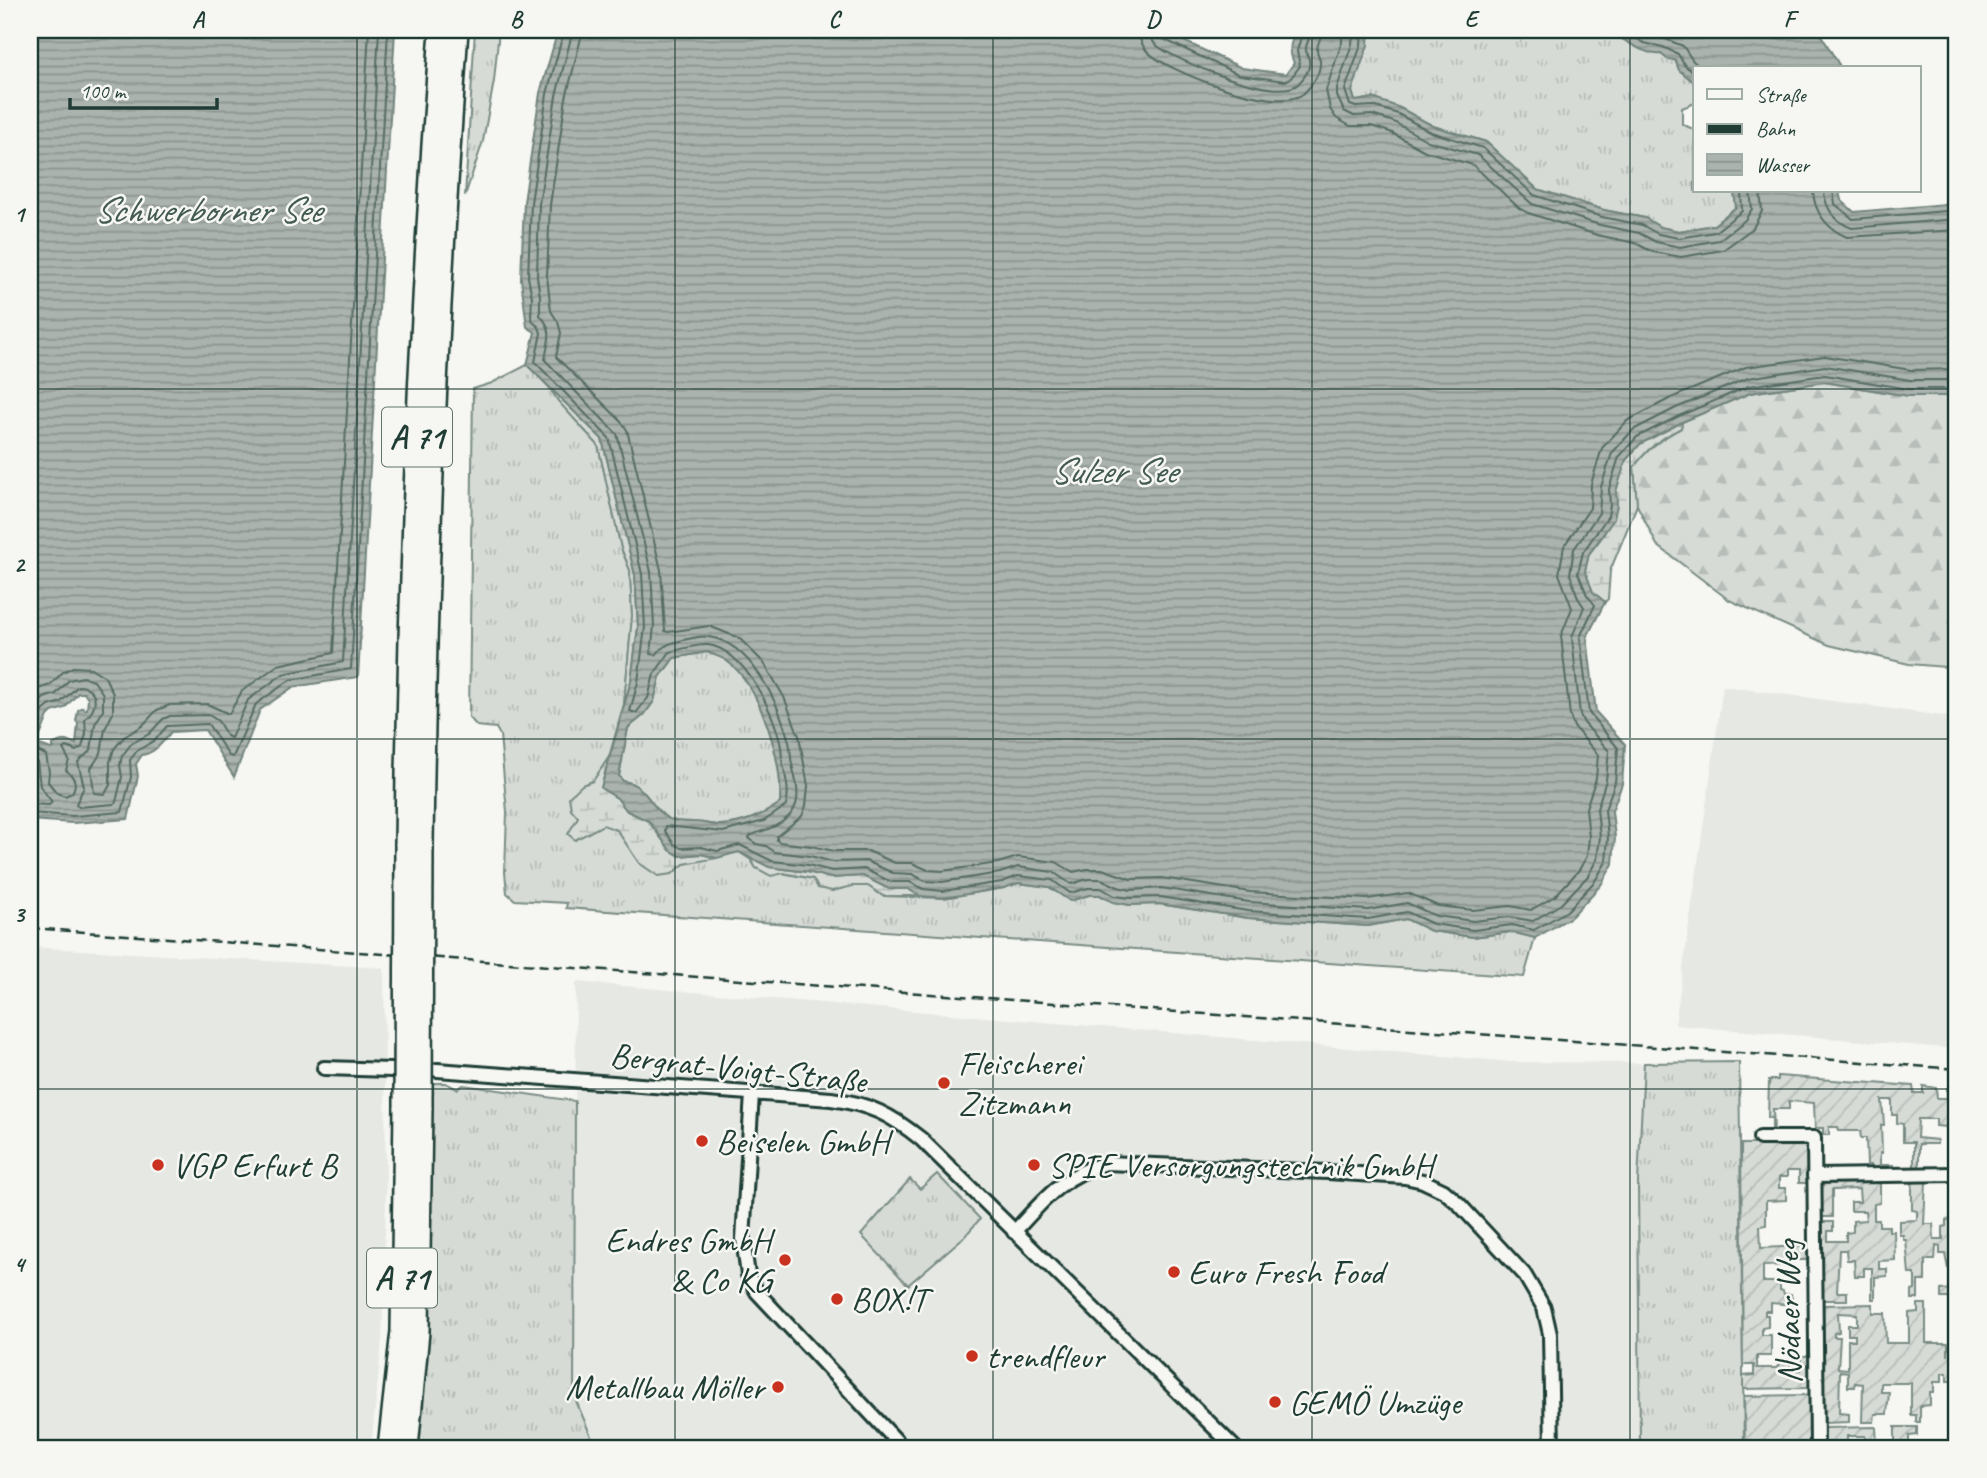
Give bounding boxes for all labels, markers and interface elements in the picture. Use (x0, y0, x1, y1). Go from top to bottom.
text: A (192, 5, 206, 34)
text: B (510, 5, 524, 34)
text: C (829, 5, 843, 34)
text: D (1146, 5, 1162, 34)
text: E (1465, 5, 1481, 34)
text: F (1784, 5, 1800, 34)
scale bar (70, 66, 217, 110)
legend (1693, 66, 1920, 192)
text: 100 m (80, 78, 127, 104)
text: Straße (1756, 82, 1808, 108)
text: Bahn (1756, 116, 1796, 142)
text: Wasser (1756, 152, 1810, 178)
water label: Schwerborner See (94, 186, 325, 233)
text: 1 (14, 200, 27, 229)
road number: A 71 (382, 408, 452, 466)
water label: Sulzer See (1050, 447, 1182, 494)
text: 2 (14, 550, 27, 579)
text: 3 (14, 900, 27, 929)
street label: Bergrat-Voigt-Straße (608, 1032, 871, 1104)
place label: Fleischerei Zitzmann (958, 1041, 1086, 1126)
marker: Fleischerei Zitzmann (936, 1075, 952, 1091)
place label: Beiselen GmbH (716, 1119, 894, 1164)
marker: Beiselen GmbH (694, 1133, 710, 1149)
place label: VGP Erfurt B (172, 1143, 339, 1188)
place label: SPIE Versorgungstechnik GmbH (1048, 1143, 1438, 1188)
marker: VGP Erfurt B (150, 1157, 166, 1173)
marker: SPIE Versorgungstechnik GmbH (1026, 1157, 1042, 1173)
place label: Endres GmbH & Co KG (605, 1218, 776, 1303)
street label: Nödaer Weg (1764, 1237, 1812, 1384)
road number: A 71 (367, 1248, 437, 1308)
text: 4 (14, 1250, 27, 1279)
place label: Euro Fresh Food (1188, 1250, 1389, 1295)
marker: Endres GmbH & Co KG (777, 1252, 793, 1268)
marker: Euro Fresh Food (1166, 1264, 1182, 1280)
place label: BOX!T (851, 1277, 934, 1322)
marker: BOX!T (829, 1291, 845, 1307)
place label: trendfleur (986, 1334, 1106, 1379)
marker: trendfleur (964, 1348, 980, 1364)
place label: Metallbau Möller (566, 1365, 766, 1410)
marker: Metallbau Möller (770, 1379, 786, 1395)
place label: GEMÖ Umzüge (1289, 1380, 1464, 1425)
marker: GEMÖ Umzüge (1267, 1394, 1283, 1410)

